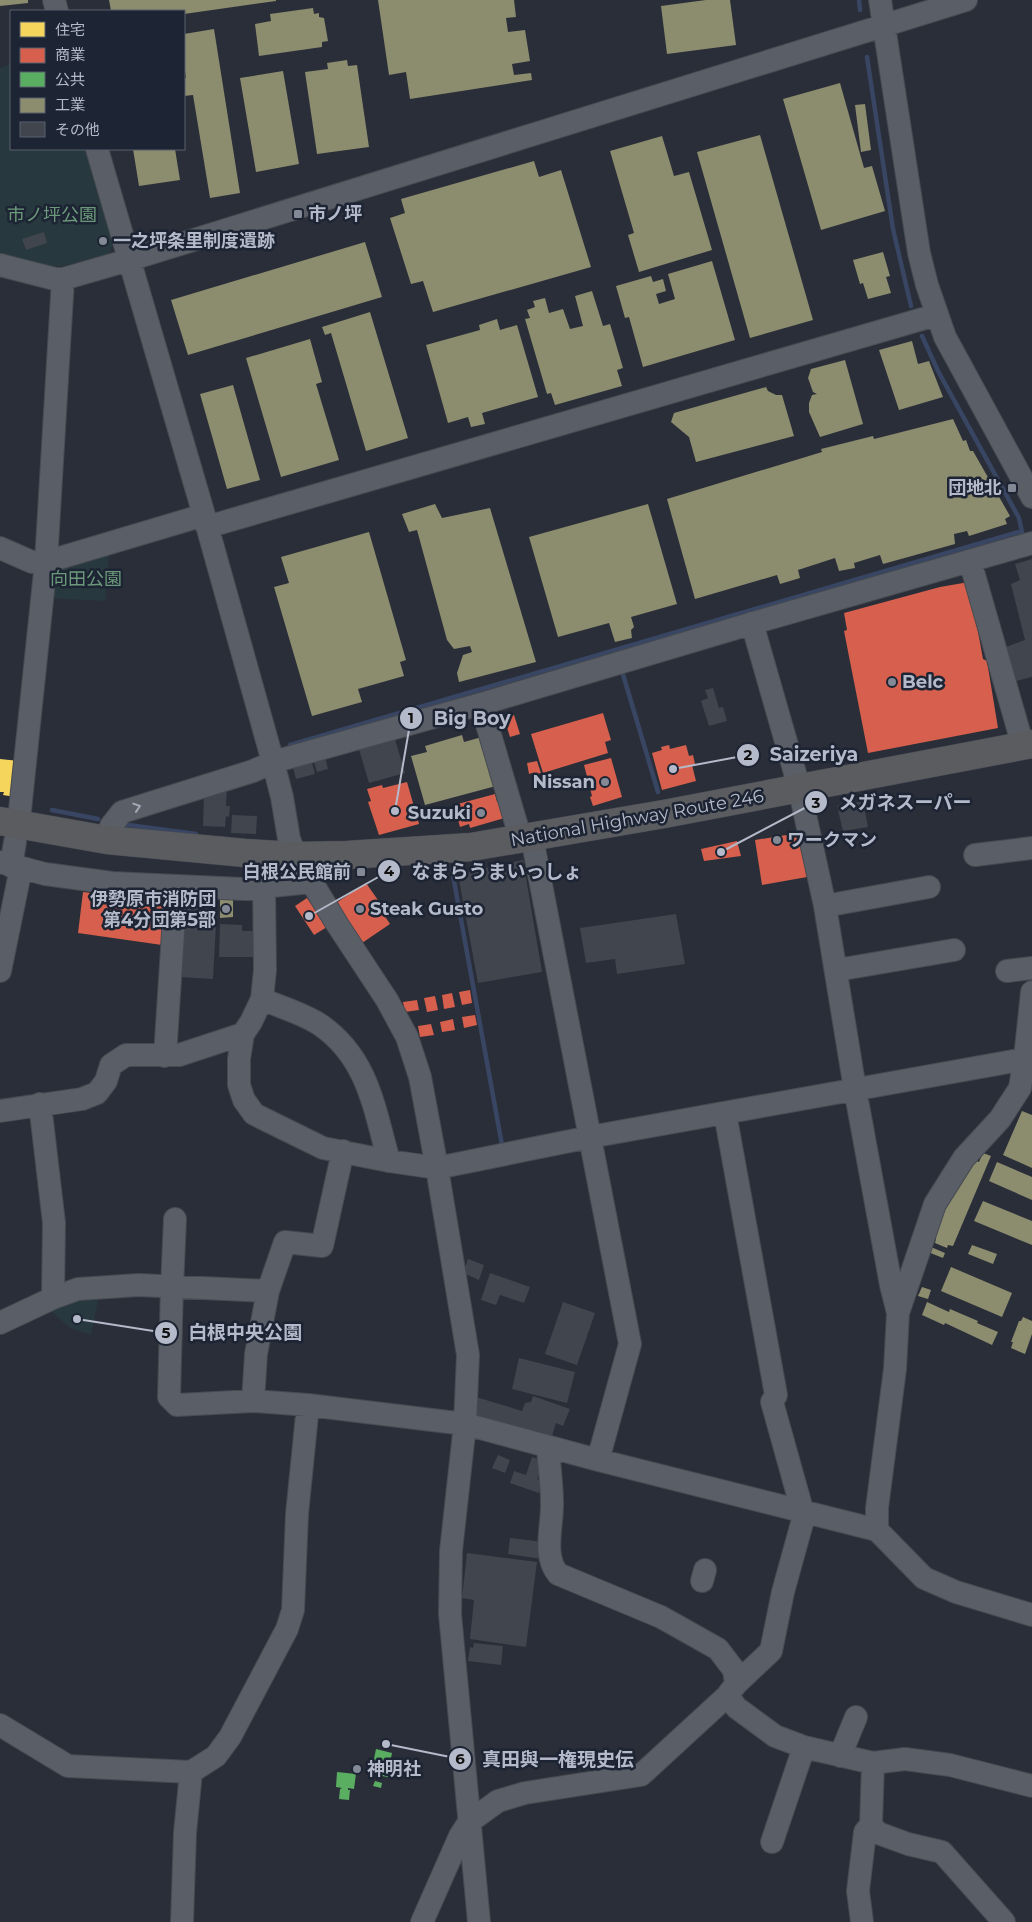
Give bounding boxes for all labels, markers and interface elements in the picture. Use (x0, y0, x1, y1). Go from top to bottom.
legend (10, 10, 185, 150)
text: 住宅 (55, 20, 85, 39)
text: 商業 (55, 45, 85, 64)
text: 公共 (55, 70, 85, 89)
text: 工業 (55, 95, 85, 114)
text: その他 (55, 120, 100, 139)
place label: 市ノ坪 (308, 203, 362, 225)
park label: 市ノ坪公園 (7, 204, 97, 226)
marker: 市ノ坪 (292, 208, 304, 220)
place label: 一之坪条里制度遺跡 (113, 230, 275, 252)
marker: 一之坪条里制度遺跡 (97, 235, 109, 247)
place label: 団地北 (948, 477, 1002, 499)
marker: 団地北 (1006, 482, 1018, 494)
park label: 向田公園 (50, 568, 122, 590)
place label: Belc (902, 671, 944, 693)
marker: Belc (886, 676, 898, 688)
callout: Big Boy (398, 701, 520, 735)
text: Big Boy (434, 707, 511, 730)
text: 1 (408, 708, 414, 727)
callout: Saizeriya (735, 738, 869, 772)
text: Saizeriya (770, 743, 858, 766)
text: 2 (744, 745, 753, 764)
place label: Nissan (532, 771, 595, 793)
marker: Nissan (599, 776, 611, 788)
street label: National Highway Route 246 (509, 785, 765, 851)
callout: メガネスーパー (804, 785, 982, 819)
text: メガネスーパー (839, 791, 971, 814)
text: 3 (811, 793, 821, 812)
one-way arrow (132, 802, 140, 812)
place label: Suzuki (408, 802, 471, 824)
marker: Suzuki (475, 807, 487, 819)
place label: ワークマン (787, 829, 877, 851)
marker: ワークマン (771, 834, 783, 846)
callout: なまらうまいっしょ (377, 854, 593, 888)
text: なまらうまいっしょ (411, 860, 583, 883)
place label: 白根公民館前 (243, 861, 351, 883)
text: 4 (384, 861, 395, 880)
marker: 白根公民館前 (355, 866, 367, 878)
place label: 伊勢原市消防団 第4分団第5部 (90, 888, 216, 931)
place label: Steak Gusto (370, 898, 483, 920)
marker: 伊勢原市消防団 第4分団第5部 (220, 903, 232, 915)
marker: Steak Gusto (354, 903, 366, 915)
callout: 白根中央公園 (153, 1316, 312, 1350)
text: 白根中央公園 (188, 1321, 302, 1344)
text: 5 (162, 1323, 171, 1342)
callout: 真田與一権現史伝 (447, 1742, 644, 1776)
text: 真田與一権現史伝 (482, 1748, 634, 1771)
text: 6 (455, 1749, 465, 1768)
place label: 神明社 (367, 1758, 421, 1780)
marker: 神明社 (351, 1763, 363, 1775)

